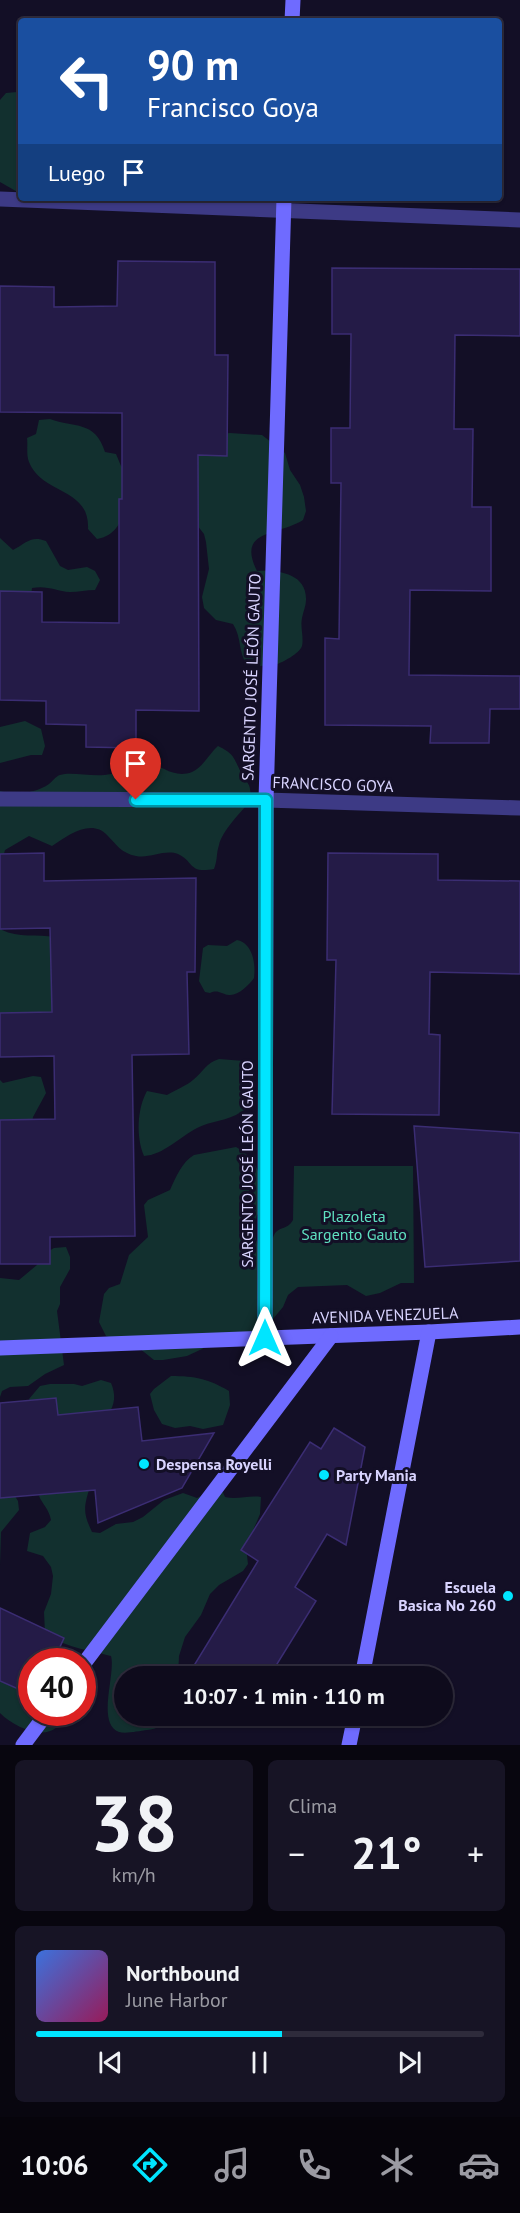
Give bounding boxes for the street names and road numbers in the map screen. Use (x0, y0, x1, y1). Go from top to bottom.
street label: SARGENTO JOSÉ LEÓN GAUTO (237, 573, 265, 781)
street label: FRANCISCO GOYA (272, 772, 394, 796)
street label: SARGENTO JOSÉ LEÓN GAUTO (237, 1060, 257, 1268)
street label: AVENIDA VENEZUELA (311, 1302, 459, 1328)

